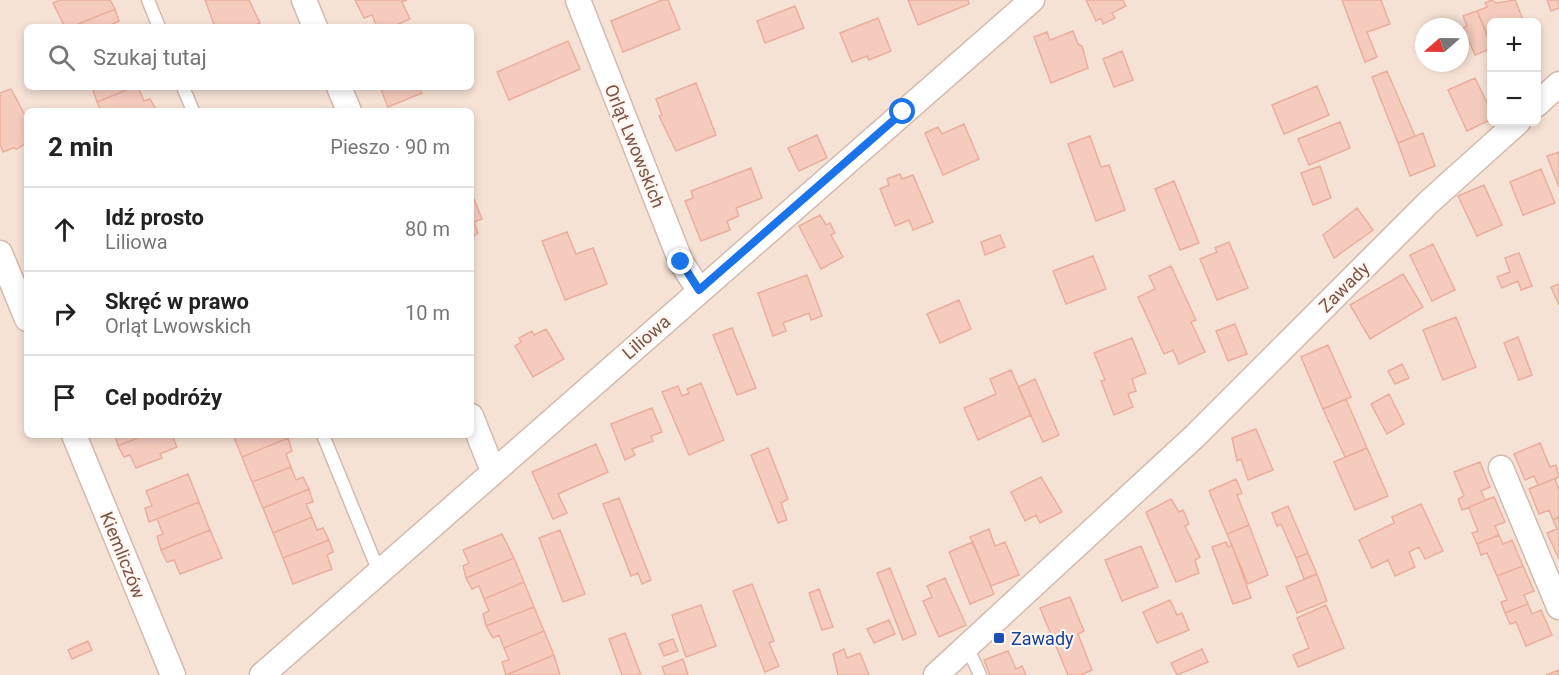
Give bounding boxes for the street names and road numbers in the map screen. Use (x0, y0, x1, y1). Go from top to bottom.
street label: Orląt Lwowskich (601, 81, 669, 211)
street label: Zawady (1314, 257, 1374, 317)
street label: Liliowa (618, 311, 674, 363)
street label: Kiemliczów (96, 509, 150, 602)

